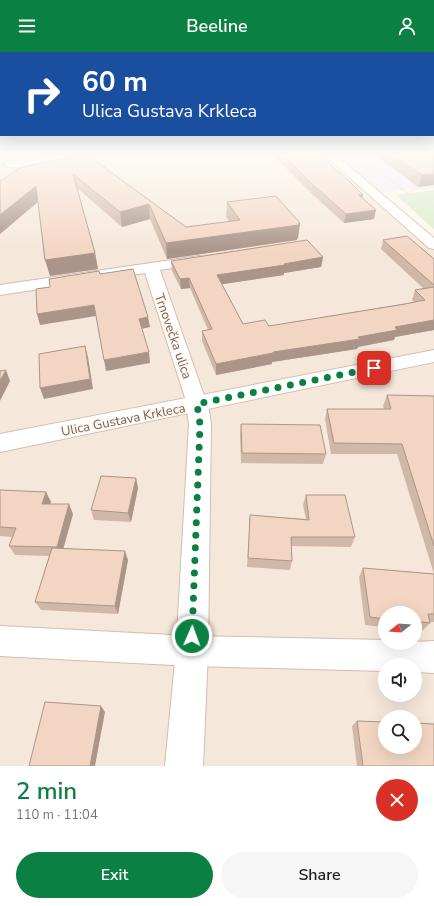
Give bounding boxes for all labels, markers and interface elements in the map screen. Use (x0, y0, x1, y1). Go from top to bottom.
text: Beeline (186, 14, 248, 38)
icon: menu (16, 15, 38, 37)
icon: person (396, 15, 418, 37)
text: 60 m (82, 63, 148, 101)
icon: right (16, 68, 68, 120)
text: Ulica Gustava Krkleca (82, 99, 257, 123)
street label: Trnovečka ulica (150, 291, 196, 381)
pin (357, 351, 391, 385)
icon: arrive (363, 357, 385, 379)
street label: Ulica Gustava Krkleca (59, 399, 187, 441)
north arrow (378, 606, 422, 650)
map controls (378, 606, 422, 754)
position arrow (171, 615, 213, 657)
button: sound (378, 658, 422, 702)
button: search (378, 710, 422, 754)
text: 2 min (16, 775, 77, 807)
button: close (376, 779, 418, 821)
text: 110 m · 11:04 (16, 806, 98, 824)
button: Exit (16, 852, 213, 898)
button: Share (221, 852, 418, 898)

